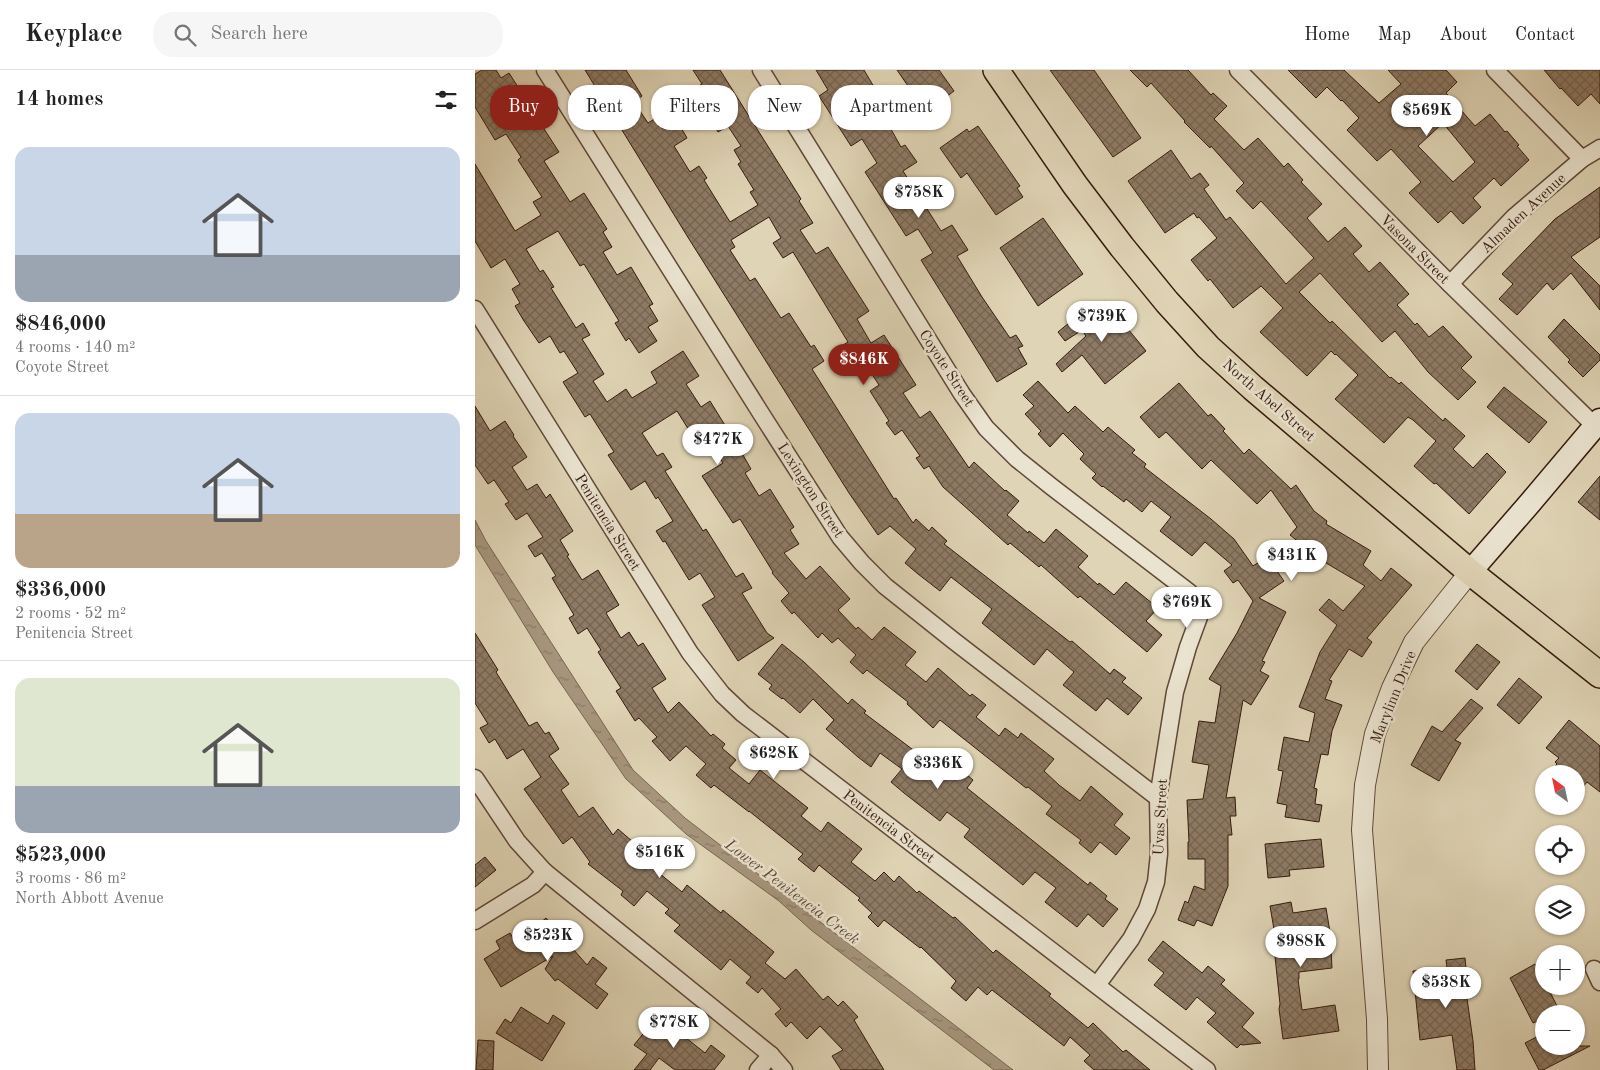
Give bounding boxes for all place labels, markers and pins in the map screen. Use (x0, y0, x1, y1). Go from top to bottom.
pin: $569K (1392, 94, 1462, 137)
pin: $758K (884, 176, 954, 219)
pin: $739K (1067, 300, 1137, 343)
pin: $846K (829, 344, 899, 386)
pin: $477K (683, 424, 753, 466)
pin: $431K (1257, 540, 1327, 582)
pin: $769K (1152, 586, 1222, 629)
pin: $628K (739, 738, 809, 780)
pin: $336K (903, 748, 973, 790)
pin: $516K (625, 836, 695, 879)
pin: $523K (513, 920, 583, 962)
pin: $988K (1266, 926, 1336, 968)
pin: $538K (1411, 966, 1481, 1009)
pin: $778K (639, 1006, 709, 1049)

